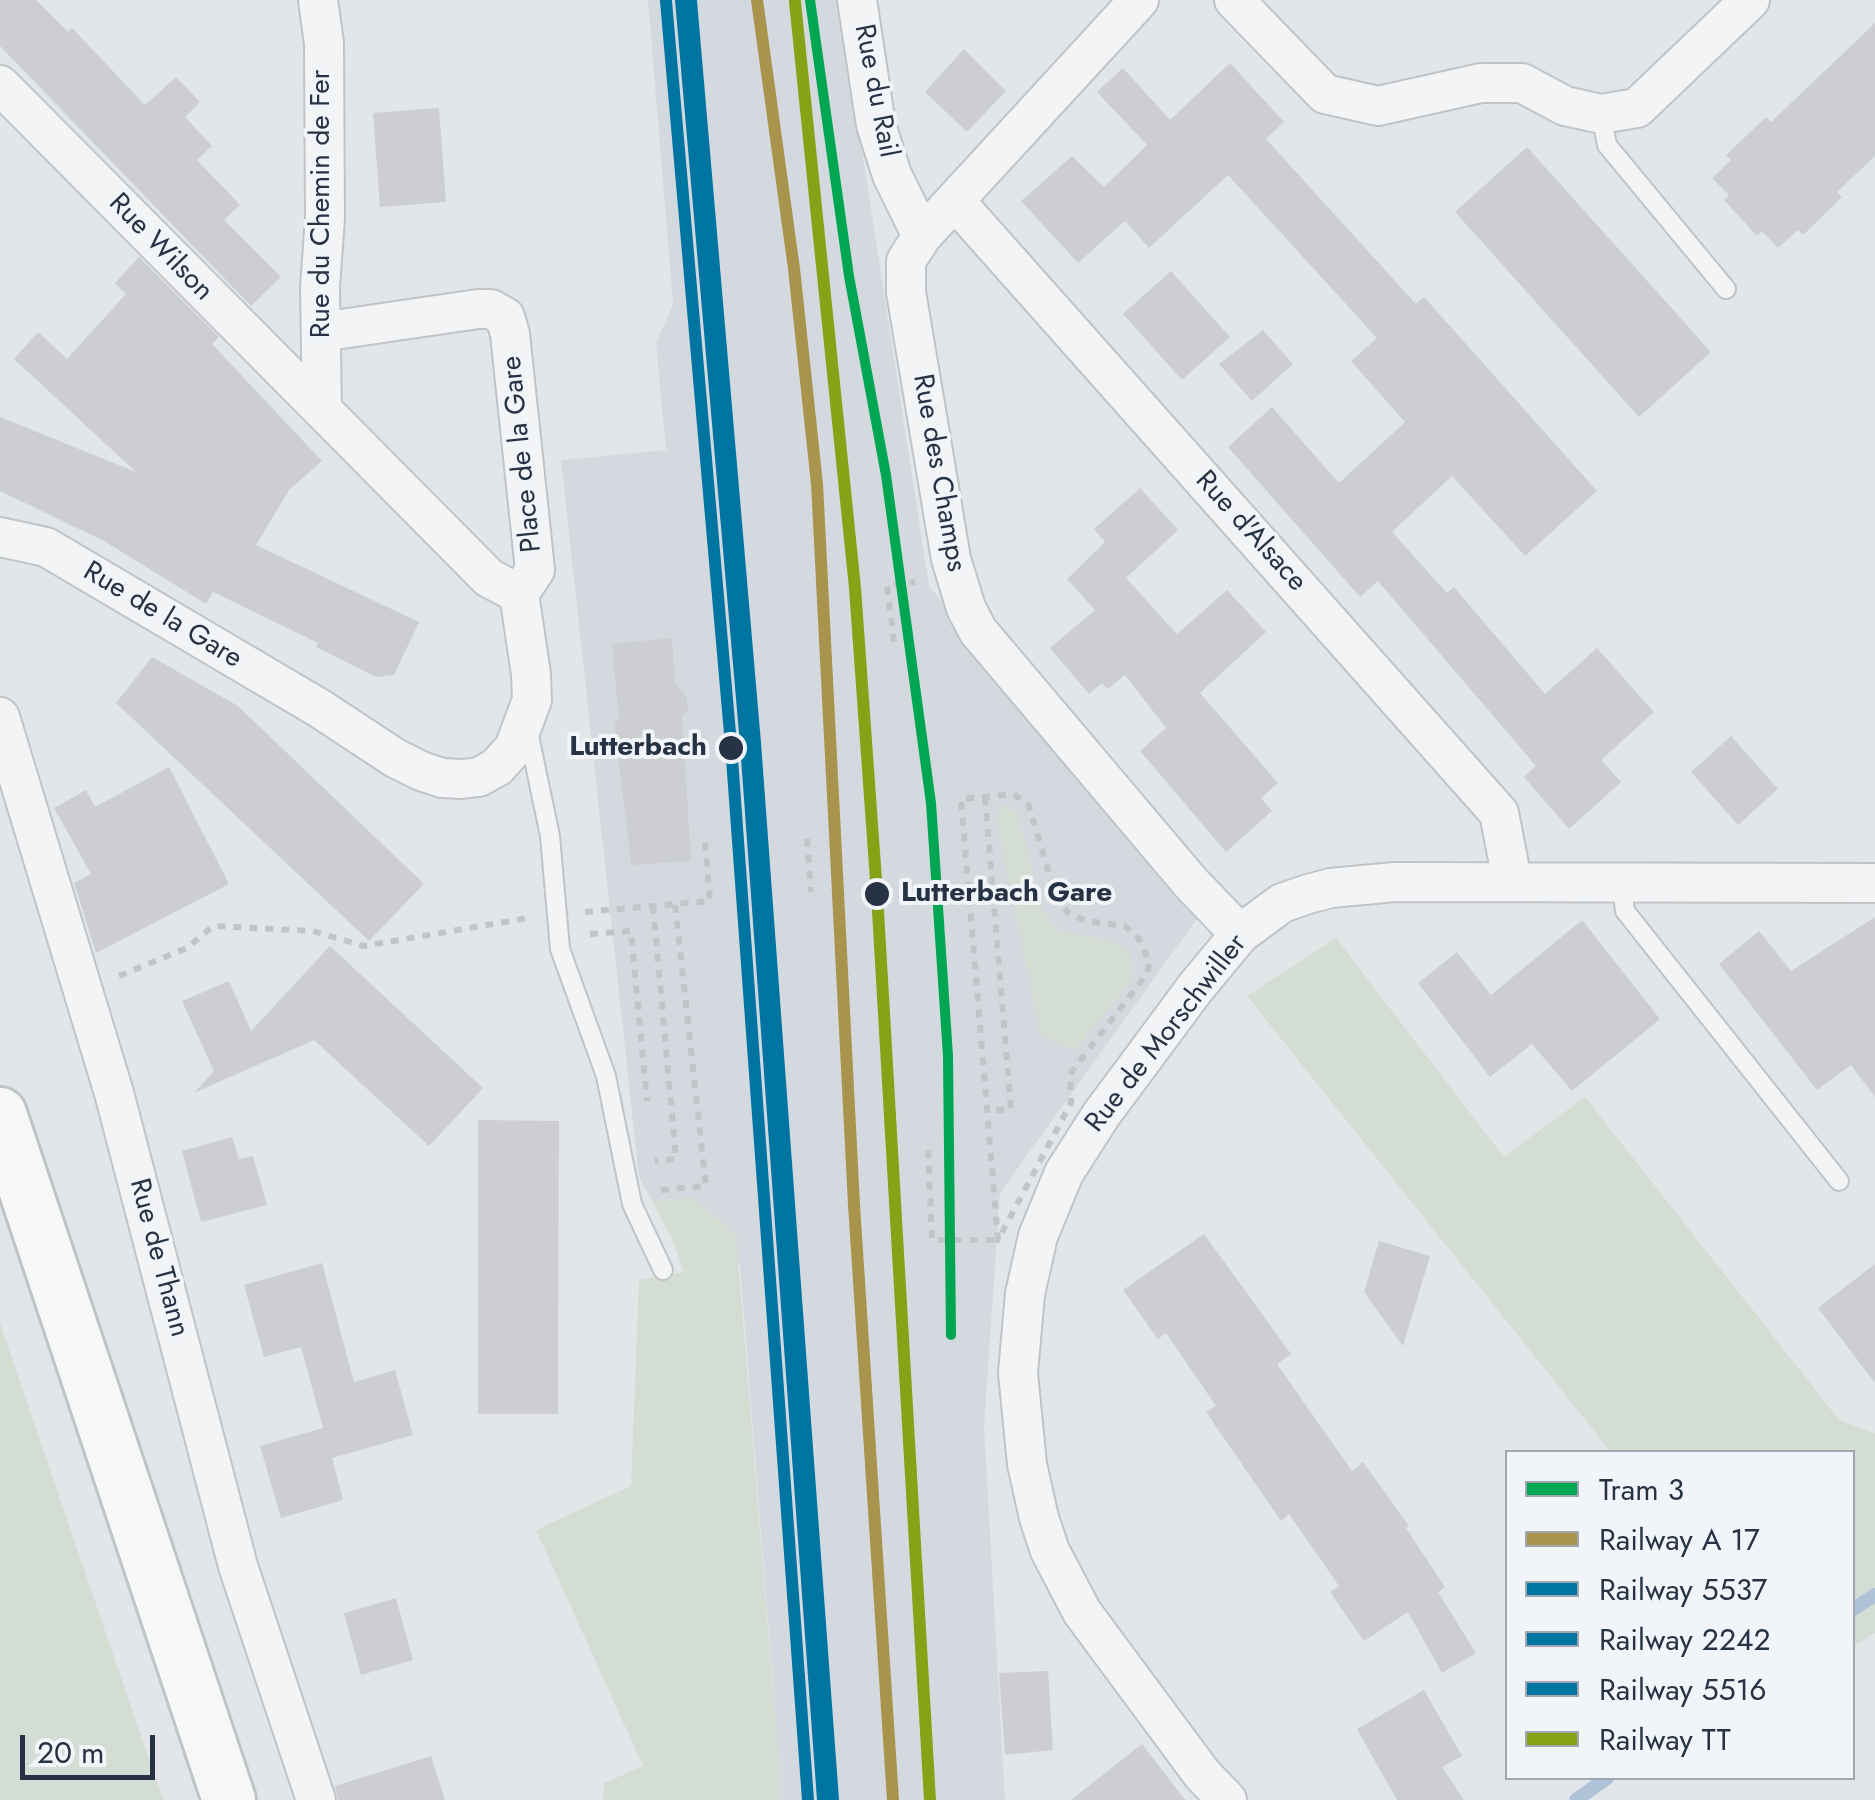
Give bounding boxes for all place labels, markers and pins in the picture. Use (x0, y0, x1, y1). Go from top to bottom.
place label: Lutterbach (569, 731, 707, 765)
marker: Lutterbach (716, 733, 746, 763)
place label: Lutterbach Gare (901, 877, 1112, 911)
marker: Lutterbach Gare (862, 879, 892, 909)

